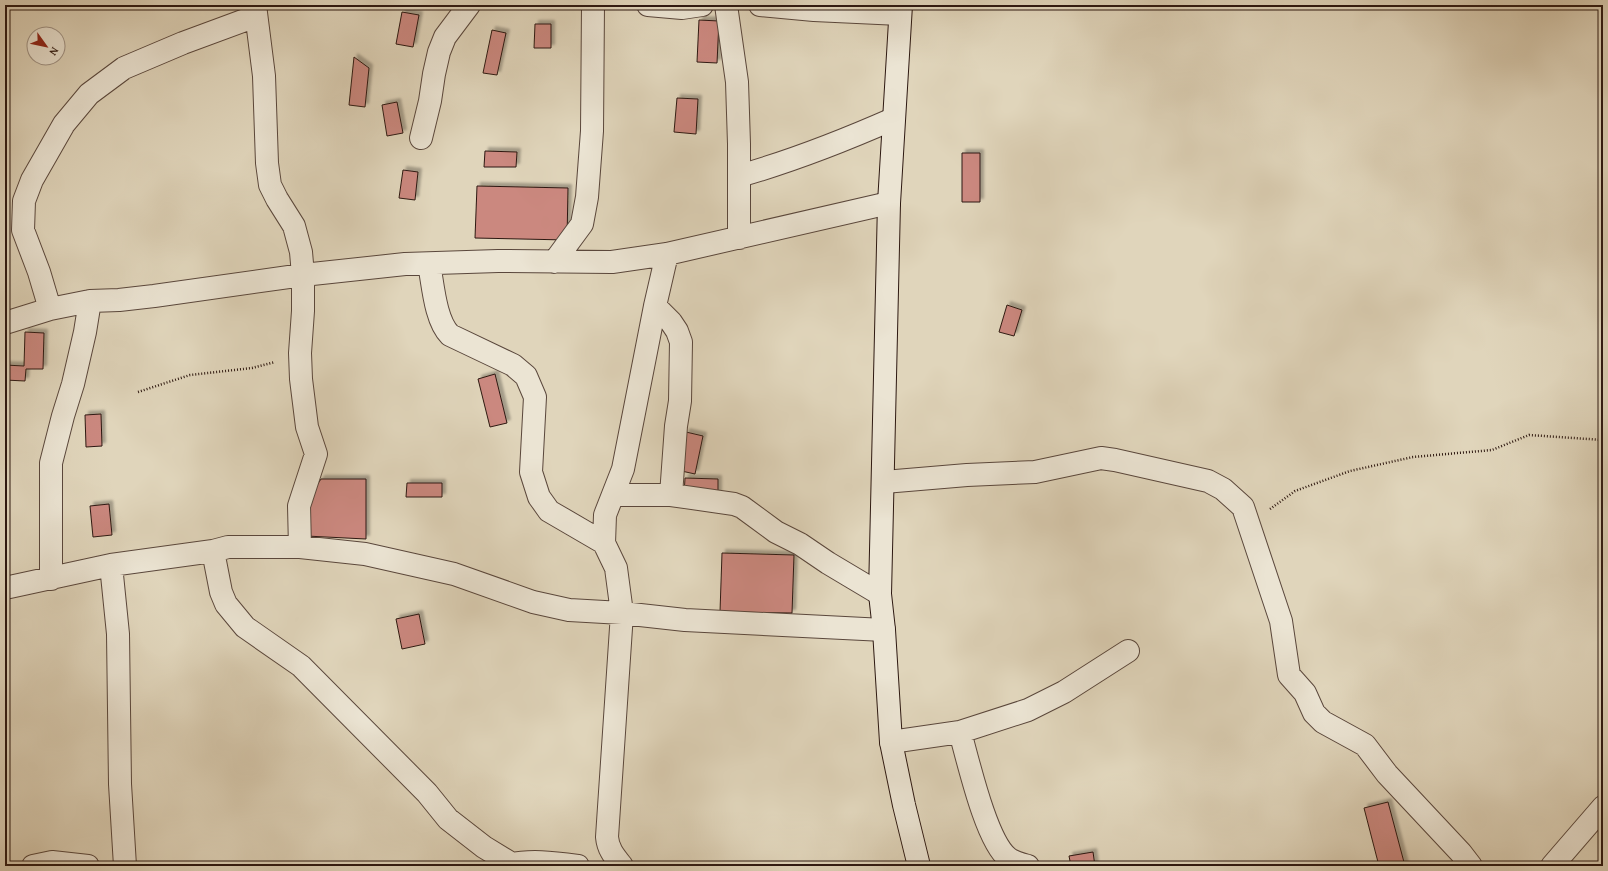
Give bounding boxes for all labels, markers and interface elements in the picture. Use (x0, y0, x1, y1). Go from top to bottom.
north arrow (26, 26, 66, 66)
text: N (45, 44, 63, 59)

